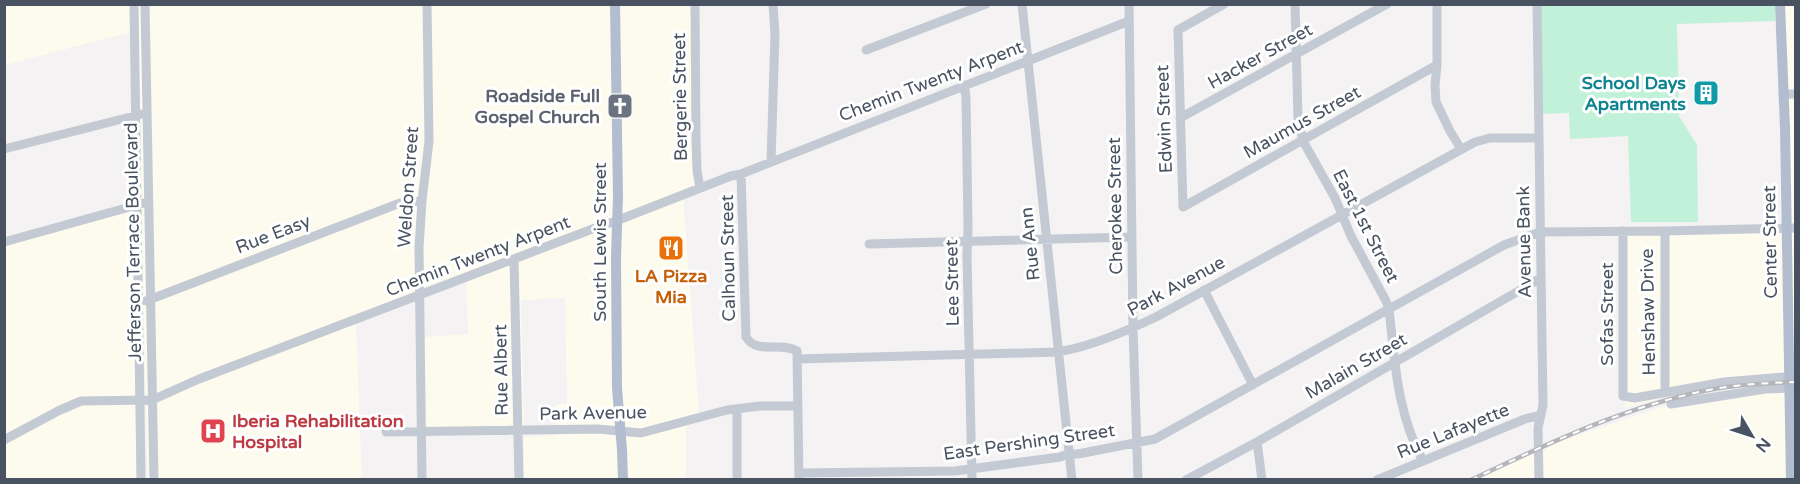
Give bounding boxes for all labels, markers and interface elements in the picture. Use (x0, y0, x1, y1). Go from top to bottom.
street label: Hacker Street (1204, 18, 1316, 94)
street label: Bergerie Street (668, 32, 692, 161)
street label: Chemin Twenty Arpent (836, 36, 1026, 126)
street label: Edwin Street (1151, 64, 1177, 174)
place label: School Days Apartments (1582, 72, 1686, 115)
building icon: School Days Apartments (1691, 78, 1721, 108)
street label: Maumus Street (1240, 81, 1365, 163)
place label: Roadside Full Gospel Church (475, 85, 600, 128)
church icon: Roadside Full Gospel Church (605, 91, 635, 121)
street label: Jefferson Terrace Boulevard (120, 122, 146, 362)
street label: Weldon Street (393, 126, 423, 248)
street label: Cherokee Street (1103, 137, 1127, 275)
street label: South Lewis Street (589, 162, 611, 322)
street label: East 1st Street (1328, 166, 1404, 287)
street label: Avenue Bank (1512, 185, 1536, 298)
street label: Center Street (1758, 185, 1782, 299)
street label: Calhoun Street (716, 194, 740, 322)
street label: Rue Ann (1015, 206, 1045, 282)
street label: Rue Easy (232, 210, 314, 258)
street label: Chemin Twenty Arpent (383, 211, 573, 301)
restaurant icon: LA Pizza Mia (656, 233, 686, 263)
street label: Lee Street (940, 239, 964, 327)
street label: Henshaw Drive (1636, 248, 1660, 376)
street label: Park Avenue (1123, 251, 1229, 321)
street label: Sofas Street (1596, 262, 1618, 366)
place label: LA Pizza Mia (635, 265, 707, 308)
street label: Rue Albert (489, 324, 513, 416)
street label: Malain Street (1301, 328, 1411, 404)
street label: Rue Lafayette (1394, 399, 1512, 463)
street label: Park Avenue (539, 401, 647, 425)
north arrow (1722, 406, 1782, 466)
place label: Iberia Rehabilitation Hospital (232, 410, 404, 453)
hospital icon: Iberia Rehabilitation Hospital (198, 416, 228, 446)
street label: East Pershing Street (942, 419, 1116, 465)
text: N (1751, 434, 1775, 456)

